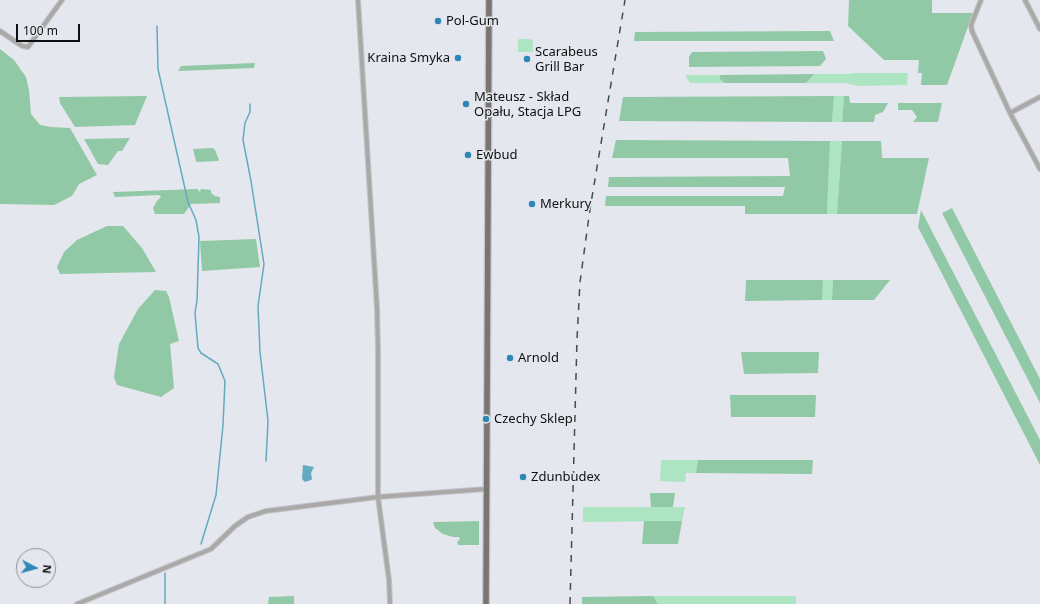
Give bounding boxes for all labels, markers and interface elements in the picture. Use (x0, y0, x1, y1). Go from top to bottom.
place label: Pol-Gum (446, 13, 499, 29)
scale bar (18, 16, 82, 42)
marker: Pol-Gum (433, 16, 443, 26)
text: 100 m (23, 22, 58, 39)
place label: Scarabeus Grill Bar (535, 44, 598, 75)
place label: Kraina Smyka (367, 50, 450, 66)
marker: Kraina Smyka (453, 53, 463, 63)
marker: Scarabeus Grill Bar (522, 54, 532, 64)
place label: Mateusz - Skład Opału, Stacja LPG (474, 89, 581, 120)
marker: Mateusz - Skład Opału, Stacja LPG (461, 99, 471, 109)
place label: Ewbud (476, 147, 517, 163)
marker: Ewbud (463, 150, 473, 160)
place label: Merkury (540, 196, 591, 212)
marker: Merkury (527, 199, 537, 209)
place label: Arnold (518, 350, 559, 366)
marker: Arnold (505, 353, 515, 363)
place label: Czechy Sklep (494, 411, 573, 427)
marker: Czechy Sklep (481, 414, 491, 424)
place label: Zdunbudex (531, 469, 600, 485)
marker: Zdunbudex (518, 472, 528, 482)
north arrow (16, 548, 56, 588)
text: N (40, 564, 55, 574)

